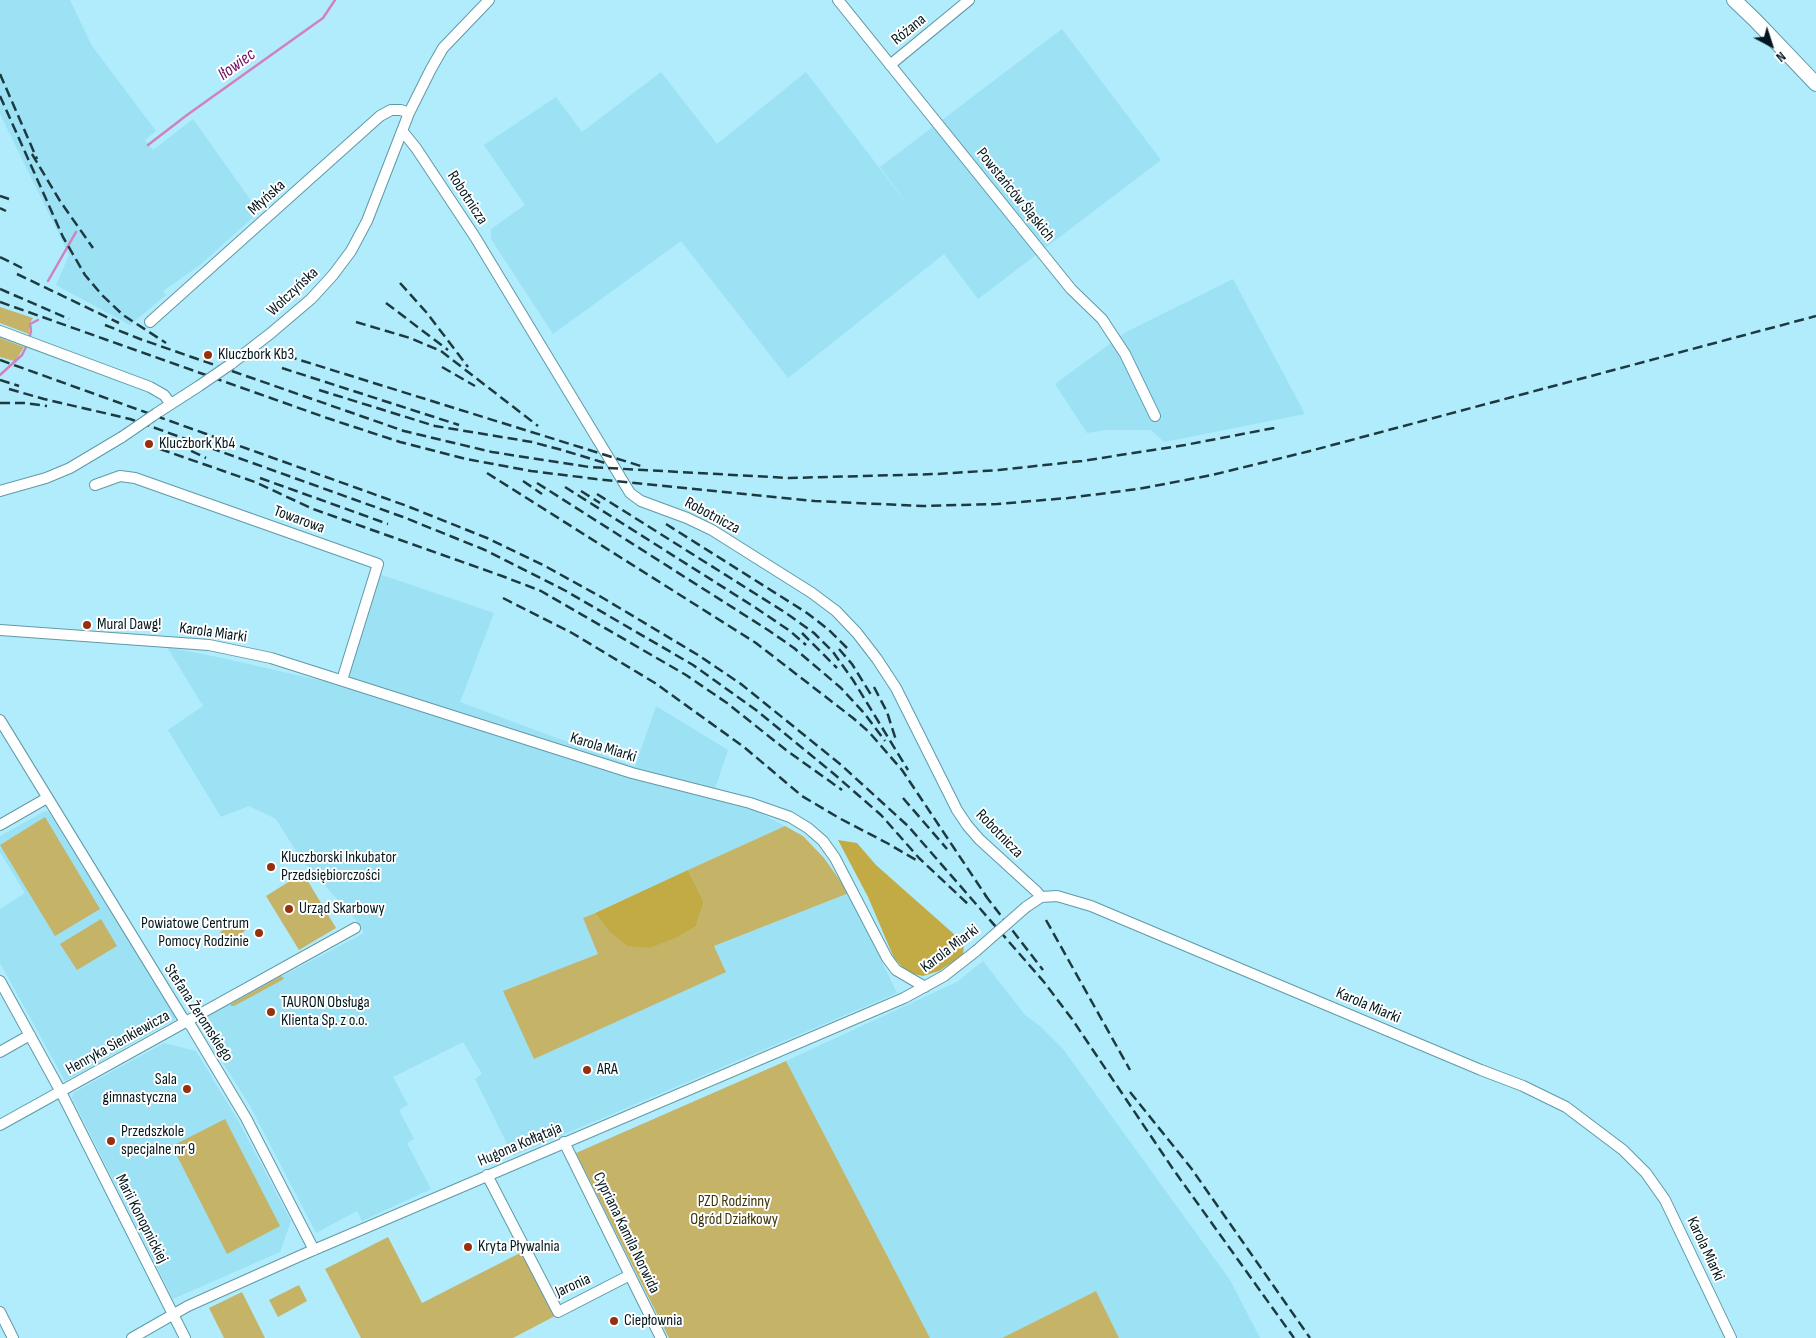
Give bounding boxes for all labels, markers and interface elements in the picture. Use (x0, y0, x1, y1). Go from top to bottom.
street label: Różana (888, 10, 930, 50)
north arrow (1746, 20, 1796, 70)
water label: Iłowiec (214, 44, 260, 86)
text: N (1773, 48, 1789, 66)
street label: Powstańców Śląskich (972, 145, 1058, 245)
street label: Robotnicza (443, 168, 491, 228)
street label: Młyńska (244, 176, 290, 220)
street label: Wołczyńska (263, 264, 323, 320)
place label: Kluczbork Kb3 (218, 345, 294, 365)
marker: Kluczbork Kb3 (202, 349, 214, 361)
place label: Kluczbork Kb4 (159, 434, 235, 454)
marker: Kluczbork Kb4 (143, 438, 155, 450)
street label: Robotnicza (681, 493, 743, 539)
street label: Towarowa (271, 502, 327, 538)
place label: Mural Dawg! (97, 615, 161, 635)
marker: Mural Dawg! (81, 619, 93, 631)
street label: Karola Miarki (178, 619, 248, 647)
street label: Karola Miarki (568, 729, 638, 767)
street label: Robotnicza (971, 806, 1027, 862)
place label: Kluczborski Inkubator Przedsiębiorczości (281, 848, 397, 886)
marker: Kluczborski Inkubator Przedsiębiorczości (265, 861, 277, 873)
place label: Urząd Skarbowy (299, 899, 385, 919)
marker: Urząd Skarbowy (283, 903, 295, 915)
place label: Powiatowe Centrum Pomocy Rodzinie (141, 914, 249, 952)
street label: Karola Miarki (917, 921, 983, 977)
marker: Powiatowe Centrum Pomocy Rodzinie (253, 927, 265, 939)
street label: Stefana Żeromskiego (159, 961, 237, 1065)
street label: Karola Miarki (1333, 984, 1403, 1028)
place label: TAURON Obsługa Klienta Sp. z o.o. (281, 993, 370, 1031)
marker: TAURON Obsługa Klienta Sp. z o.o. (265, 1006, 277, 1018)
street label: Henryka Sienkiewicza (63, 1007, 173, 1079)
place label: ARA (597, 1060, 618, 1080)
marker: ARA (581, 1064, 593, 1076)
place label: Sala gimnastyczna (103, 1070, 177, 1108)
marker: Sala gimnastyczna (181, 1083, 193, 1095)
street label: Hugona Kołłątaja (475, 1119, 565, 1171)
place label: Przedszkole specjalne nr 9 (121, 1122, 195, 1160)
marker: Przedszkole specjalne nr 9 (105, 1135, 117, 1147)
street label: Cypriana Kamila Norwida (588, 1169, 664, 1297)
street label: Marii Konopnickiej (110, 1171, 172, 1267)
park label: PZD Rodzinny Ogród Działkowy (690, 1192, 778, 1230)
street label: Karola Miarki (1682, 1214, 1728, 1284)
place label: Kryta Pływalnia (478, 1237, 560, 1257)
marker: Kryta Pływalnia (462, 1241, 474, 1253)
street label: Jaronia (552, 1270, 594, 1302)
place label: Ciepłownia (624, 1311, 682, 1331)
marker: Ciepłownia (608, 1315, 620, 1327)

